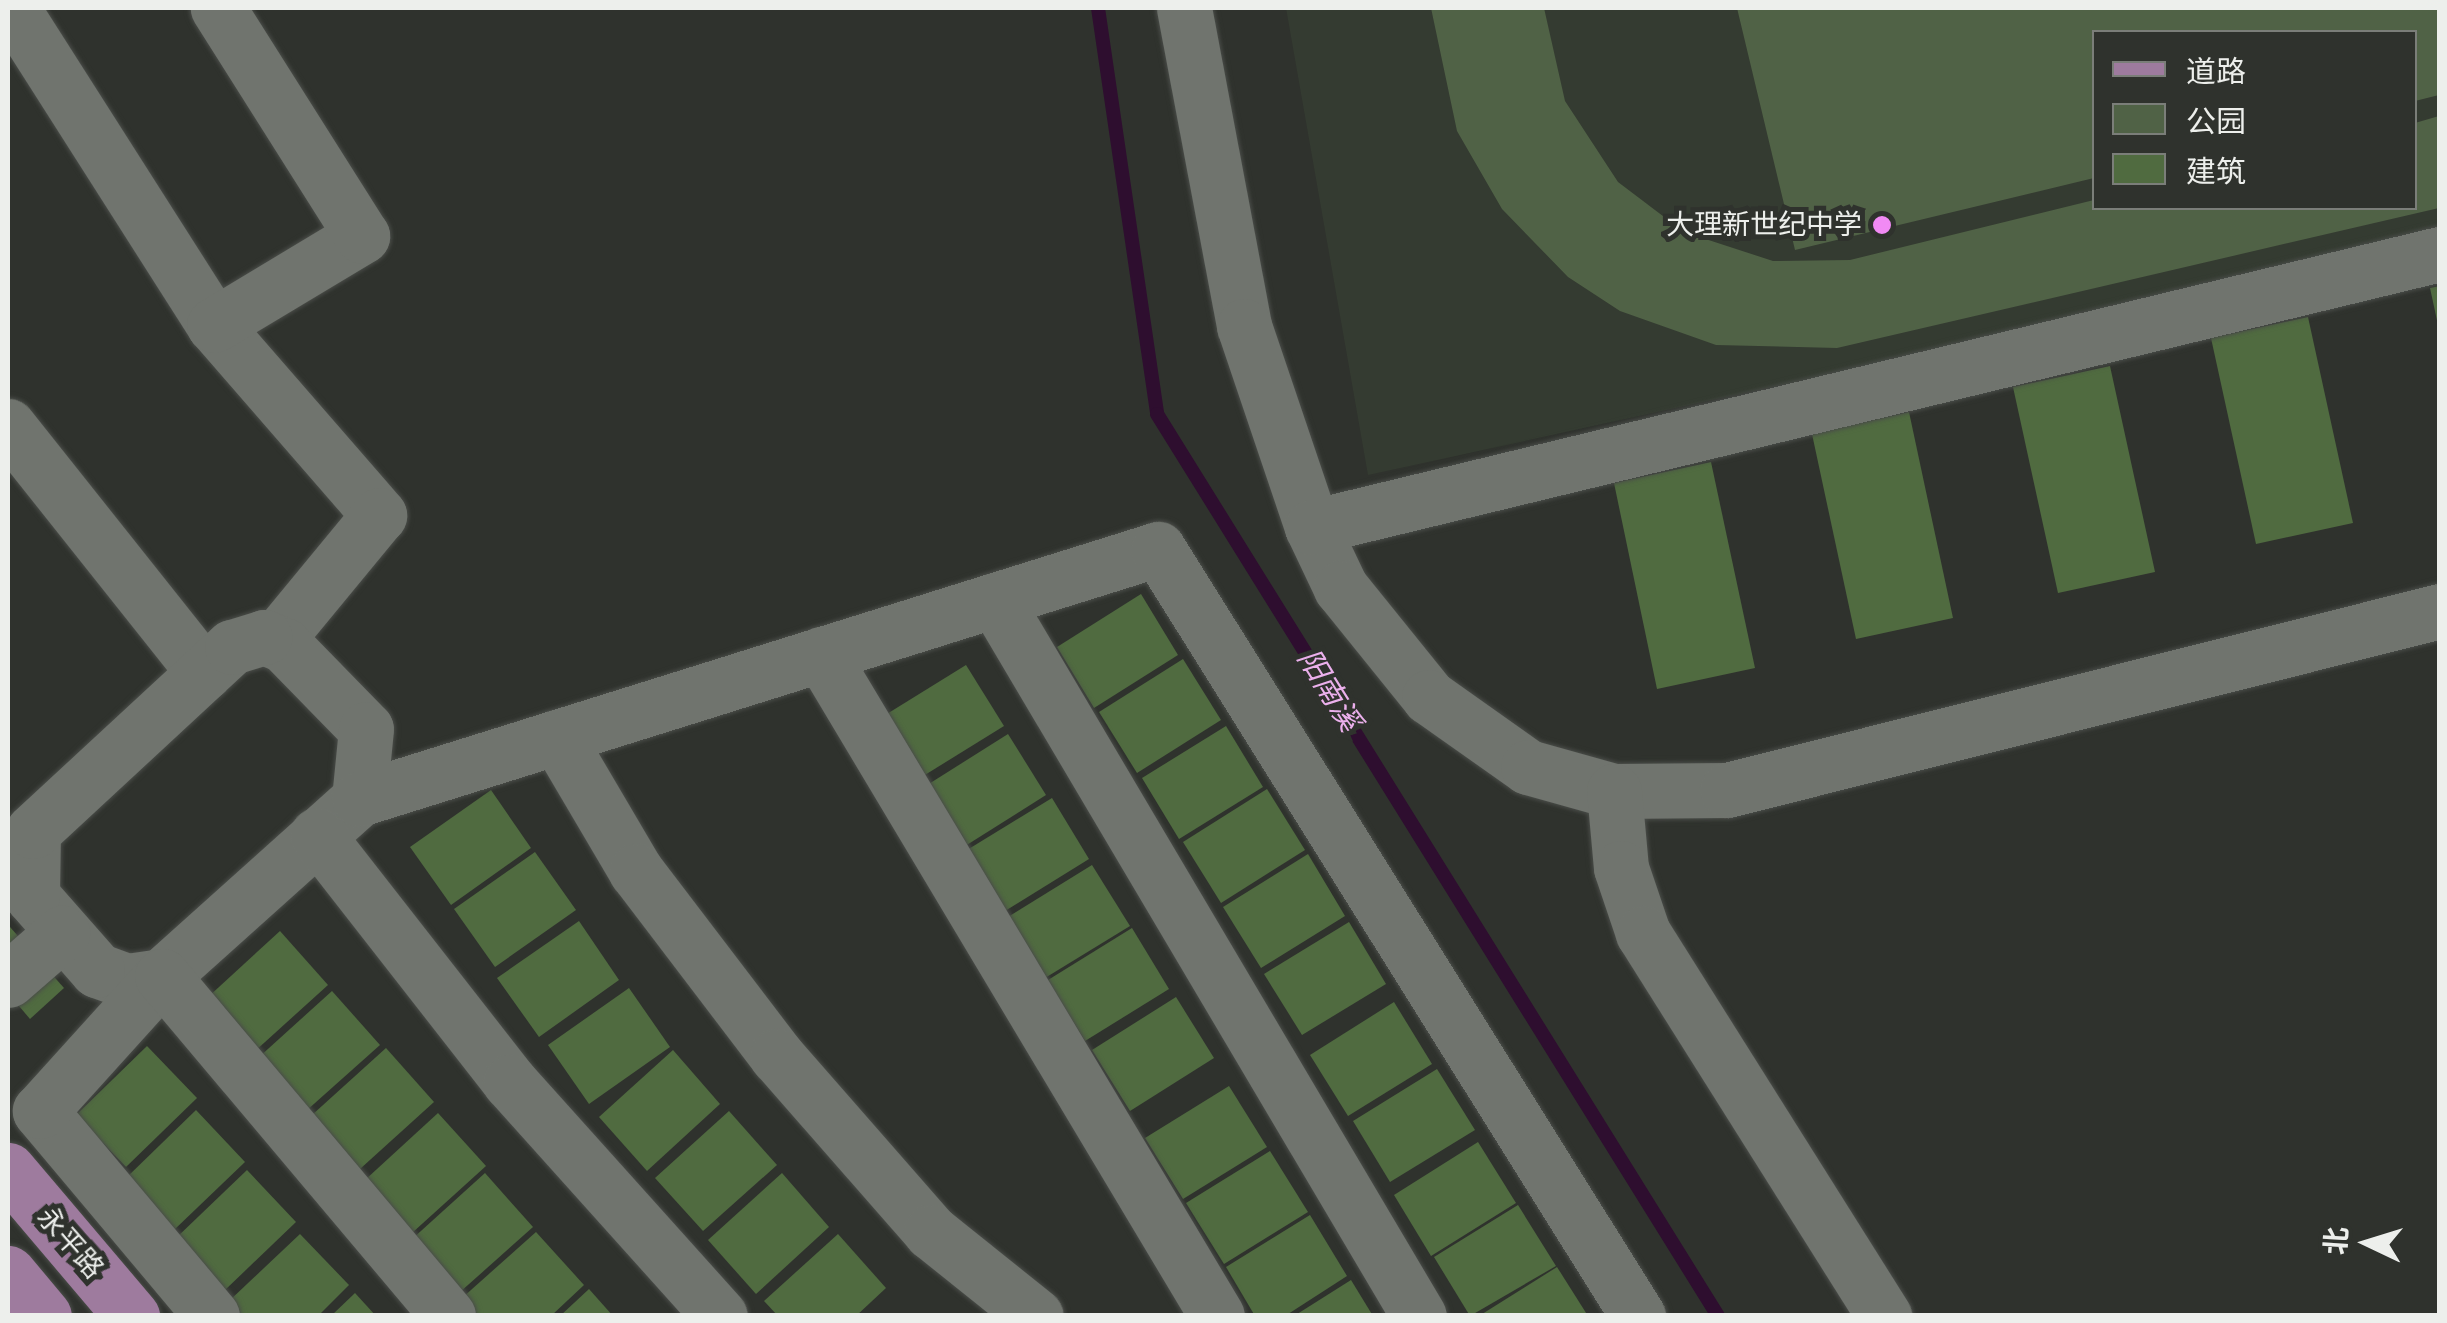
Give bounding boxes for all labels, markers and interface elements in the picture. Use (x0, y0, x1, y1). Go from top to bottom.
legend (2092, 30, 2417, 210)
text: 道路 (2186, 54, 2246, 89)
text: 公园 (2186, 104, 2246, 139)
text: 建筑 (2186, 154, 2246, 189)
place label: 大理新世纪中学 (1666, 208, 1862, 242)
marker: 大理新世纪中学 (1871, 214, 1893, 236)
water label: 阳南溪 (1290, 642, 1368, 738)
north arrow (2317, 1193, 2417, 1293)
street label: 永平路 (30, 1200, 110, 1286)
text: 北 (2319, 1226, 2354, 1256)

